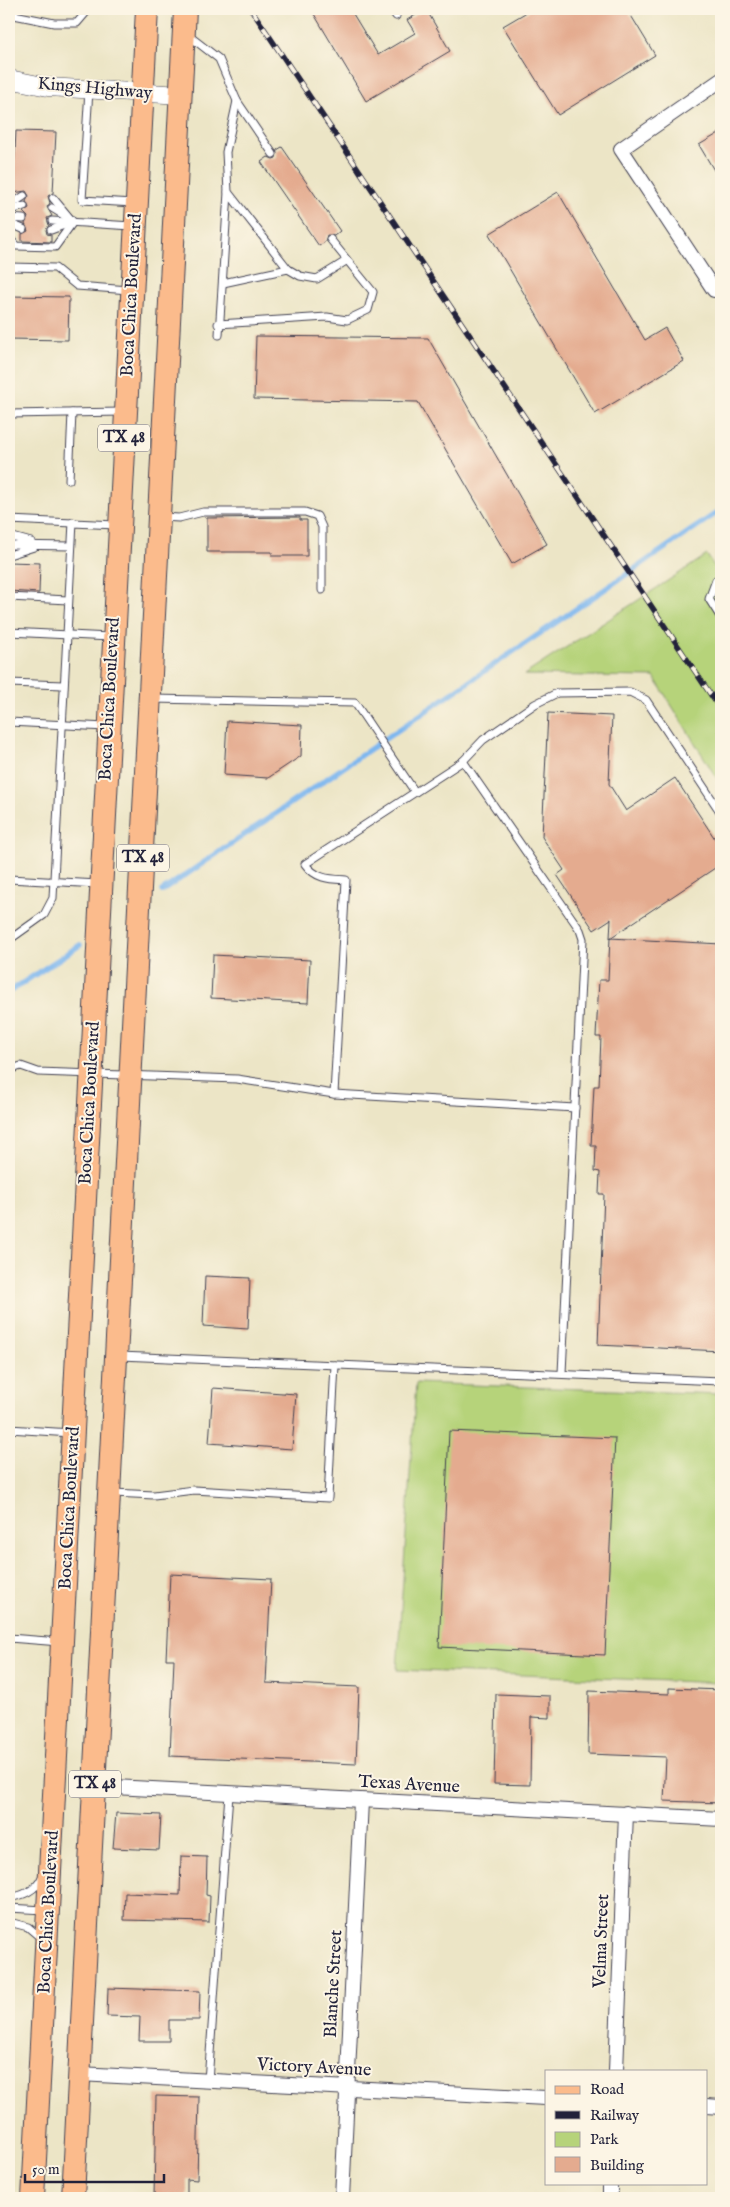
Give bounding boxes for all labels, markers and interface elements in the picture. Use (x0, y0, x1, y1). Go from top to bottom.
street label: Kings Highway (37, 73, 153, 105)
street label: Boca Chica Boulevard (116, 212, 148, 377)
road number: TX 48 (98, 424, 150, 452)
street label: Boca Chica Boulevard (94, 616, 126, 781)
road number: TX 48 (117, 844, 169, 871)
street label: Boca Chica Boulevard (74, 1020, 106, 1185)
street label: Boca Chica Boulevard (54, 1425, 86, 1590)
road number: TX 48 (69, 1770, 121, 1798)
street label: Texas Avenue (358, 1771, 460, 1799)
street label: Boca Chica Boulevard (33, 1829, 65, 1994)
street label: Velma Street (589, 1893, 615, 1990)
street label: Blanche Street (320, 1929, 348, 2039)
street label: Victory Avenue (255, 2053, 372, 2082)
legend (545, 2070, 708, 2184)
text: Road (590, 2080, 625, 2099)
text: Railway (590, 2106, 640, 2125)
text: Park (590, 2130, 620, 2149)
scale bar (25, 2152, 164, 2184)
text: Building (590, 2156, 645, 2175)
text: 50 m (32, 2160, 60, 2179)

